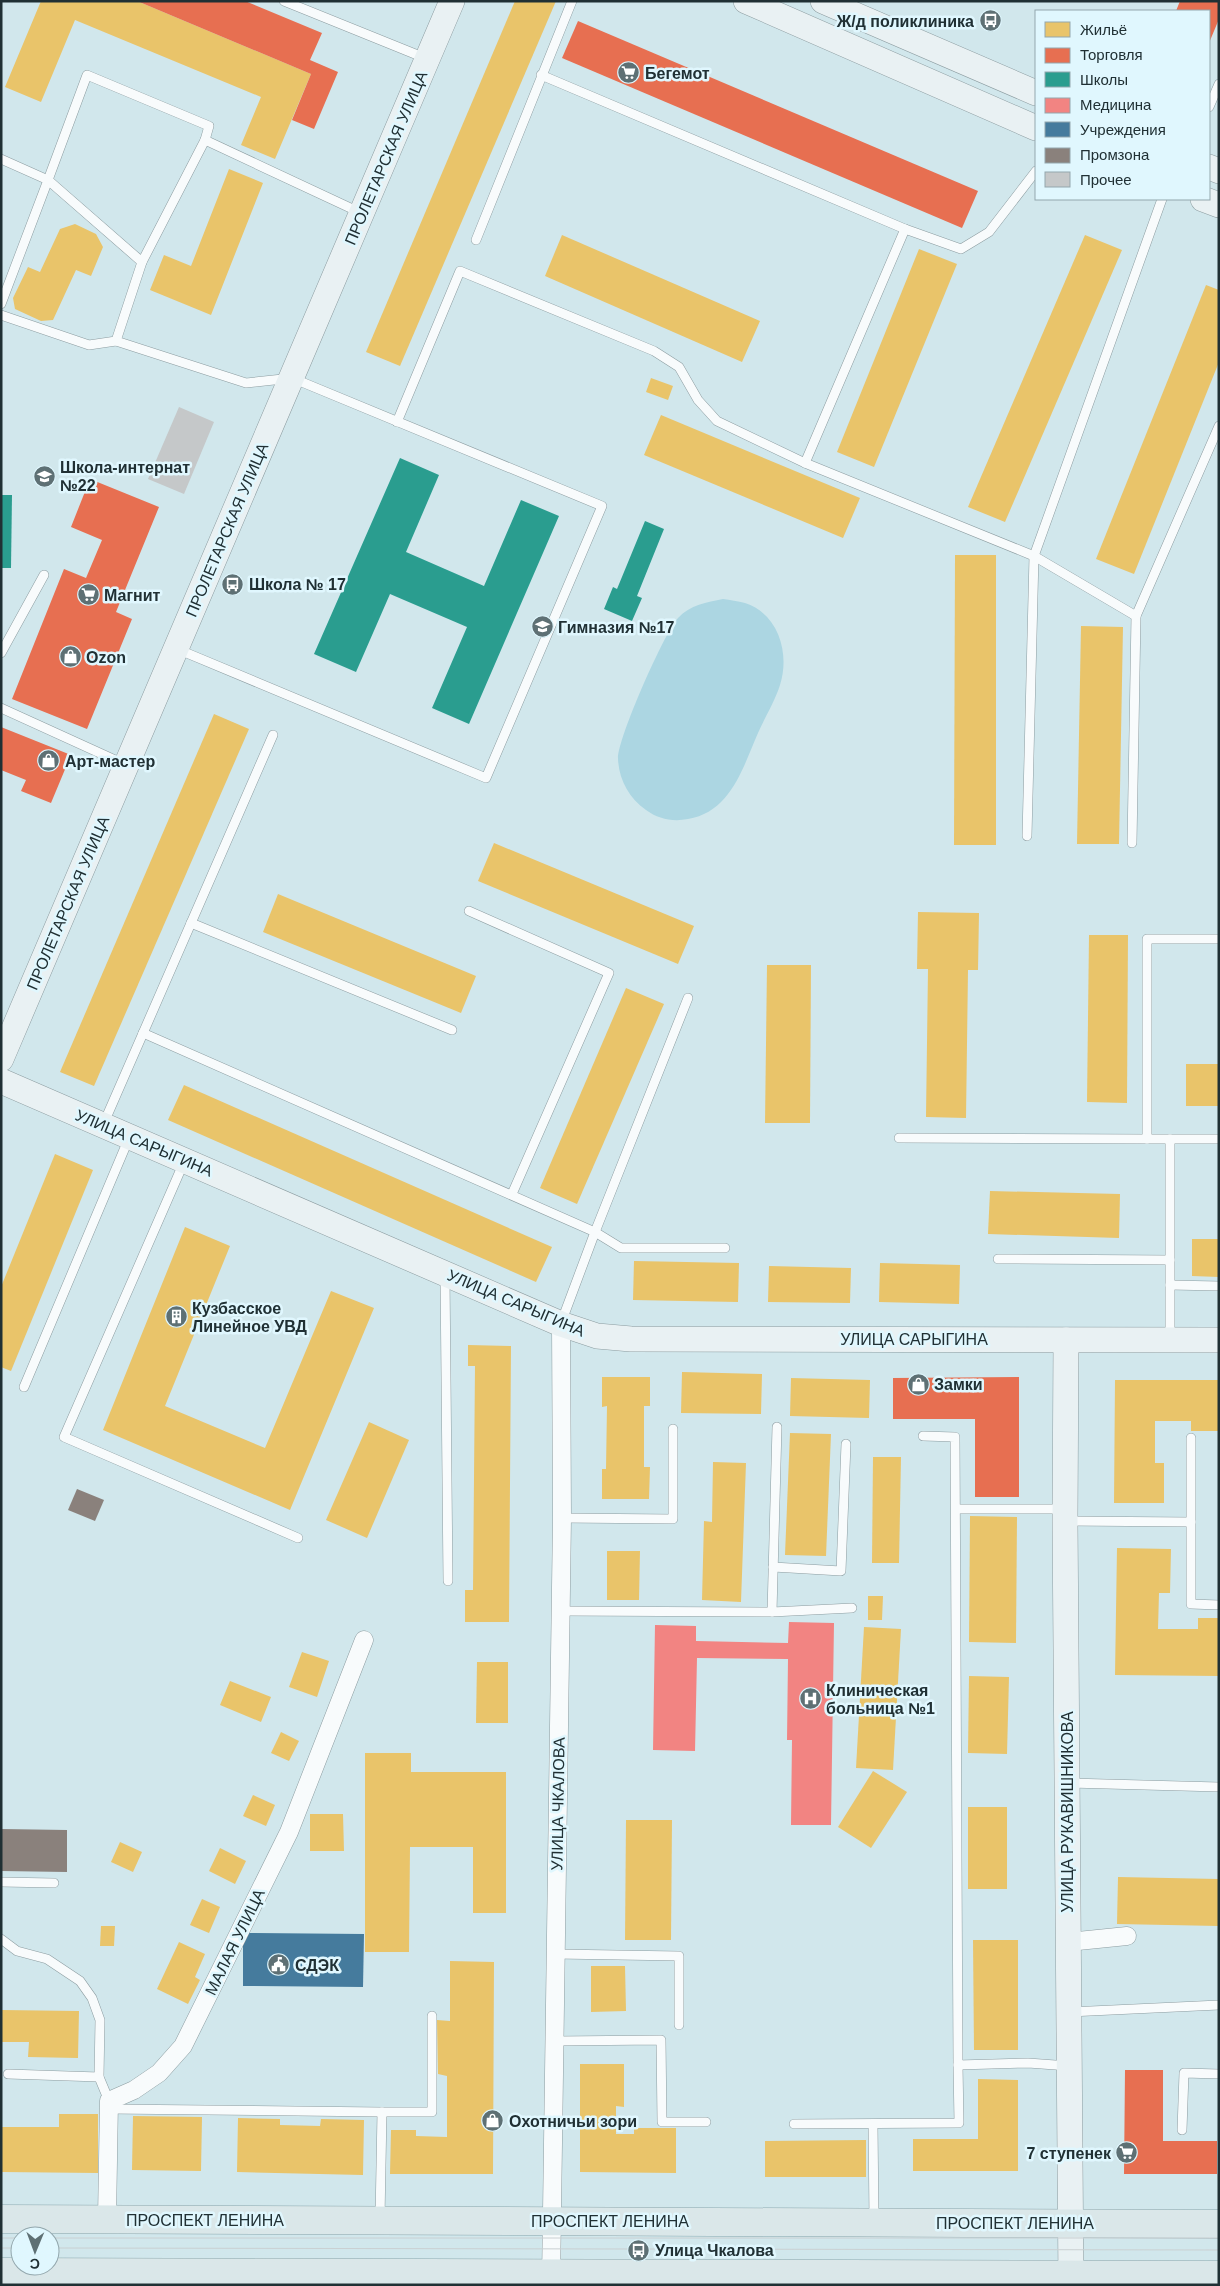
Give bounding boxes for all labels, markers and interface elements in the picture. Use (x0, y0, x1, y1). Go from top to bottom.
bus stop icon: Ж/д поликлиника (978, 9, 1002, 33)
legend (1035, 10, 1210, 200)
place label: Ж/д поликлиника (836, 13, 974, 30)
text: Жильё (1080, 21, 1127, 38)
text: Торговля (1080, 46, 1143, 63)
supermarket icon: Бегемот (617, 61, 641, 85)
place label: Бегемот (645, 65, 710, 82)
street label: ПРОЛЕТАРСКАЯ УЛИЦА (342, 68, 431, 248)
text: Школы (1080, 71, 1128, 88)
text: Медицина (1080, 96, 1152, 113)
text: Учреждения (1080, 121, 1166, 138)
text: Промзона (1080, 146, 1150, 163)
text: Прочее (1080, 171, 1132, 188)
street label: ПРОЛЕТАРСКАЯ УЛИЦА (183, 440, 272, 620)
place label: Школа-интернат №22 (60, 459, 190, 494)
school or university icon: Школа-интернат №22 (32, 464, 56, 488)
bus stop icon: Школа № 17 (221, 572, 245, 596)
place label: Школа № 17 (249, 576, 346, 593)
supermarket icon: Магнит (76, 583, 100, 607)
place label: Магнит (104, 587, 161, 604)
school or university icon: Гимназия №17 (530, 615, 554, 639)
place label: Гимназия №17 (558, 619, 674, 636)
shop icon: Ozon (58, 645, 82, 669)
place label: Ozon (86, 649, 126, 666)
shop icon: Арт-мастер (37, 749, 61, 773)
place label: Арт-мастер (65, 753, 155, 770)
street label: ПРОЛЕТАРСКАЯ УЛИЦА (24, 813, 113, 993)
street label: УЛИЦА САРЫГИНА (73, 1106, 216, 1180)
street label: УЛИЦА САРЫГИНА (445, 1266, 588, 1340)
place label: Кузбасское Линейное УВД (192, 1300, 308, 1335)
building icon: Кузбасское Линейное УВД (164, 1305, 188, 1329)
street label: УЛИЦА САРЫГИНА (840, 1331, 988, 1348)
shop icon: Замки (906, 1372, 930, 1396)
place label: Замки (934, 1376, 983, 1393)
place label: Клиническая больница №1 (826, 1682, 935, 1717)
hospital icon: Клиническая больница №1 (798, 1687, 822, 1711)
street label: УЛИЦА РУКАВИШНИКОВА (1059, 1711, 1076, 1913)
street label: УЛИЦА ЧКАЛОВА (548, 1737, 568, 1871)
street label: МАЛАЯ УЛИЦА (202, 1886, 268, 1998)
public building icon: СДЭК (267, 1953, 291, 1977)
place label: СДЭК (295, 1957, 339, 1974)
shop icon: Охотничьи зори (481, 2109, 505, 2133)
place label: Охотничьи зори (509, 2113, 637, 2130)
supermarket icon: 7 ступенек (1115, 2141, 1139, 2165)
place label: 7 ступенек (1026, 2145, 1112, 2162)
street label: ПРОСПЕКТ ЛЕНИНА (126, 2212, 284, 2229)
street label: ПРОСПЕКТ ЛЕНИНА (531, 2213, 689, 2230)
street label: ПРОСПЕКТ ЛЕНИНА (936, 2215, 1094, 2232)
north arrow (10, 2226, 60, 2276)
bus stop icon: Улица Чкалова (627, 2238, 651, 2262)
place label: Улица Чкалова (655, 2242, 774, 2259)
text: С (30, 2256, 40, 2272)

